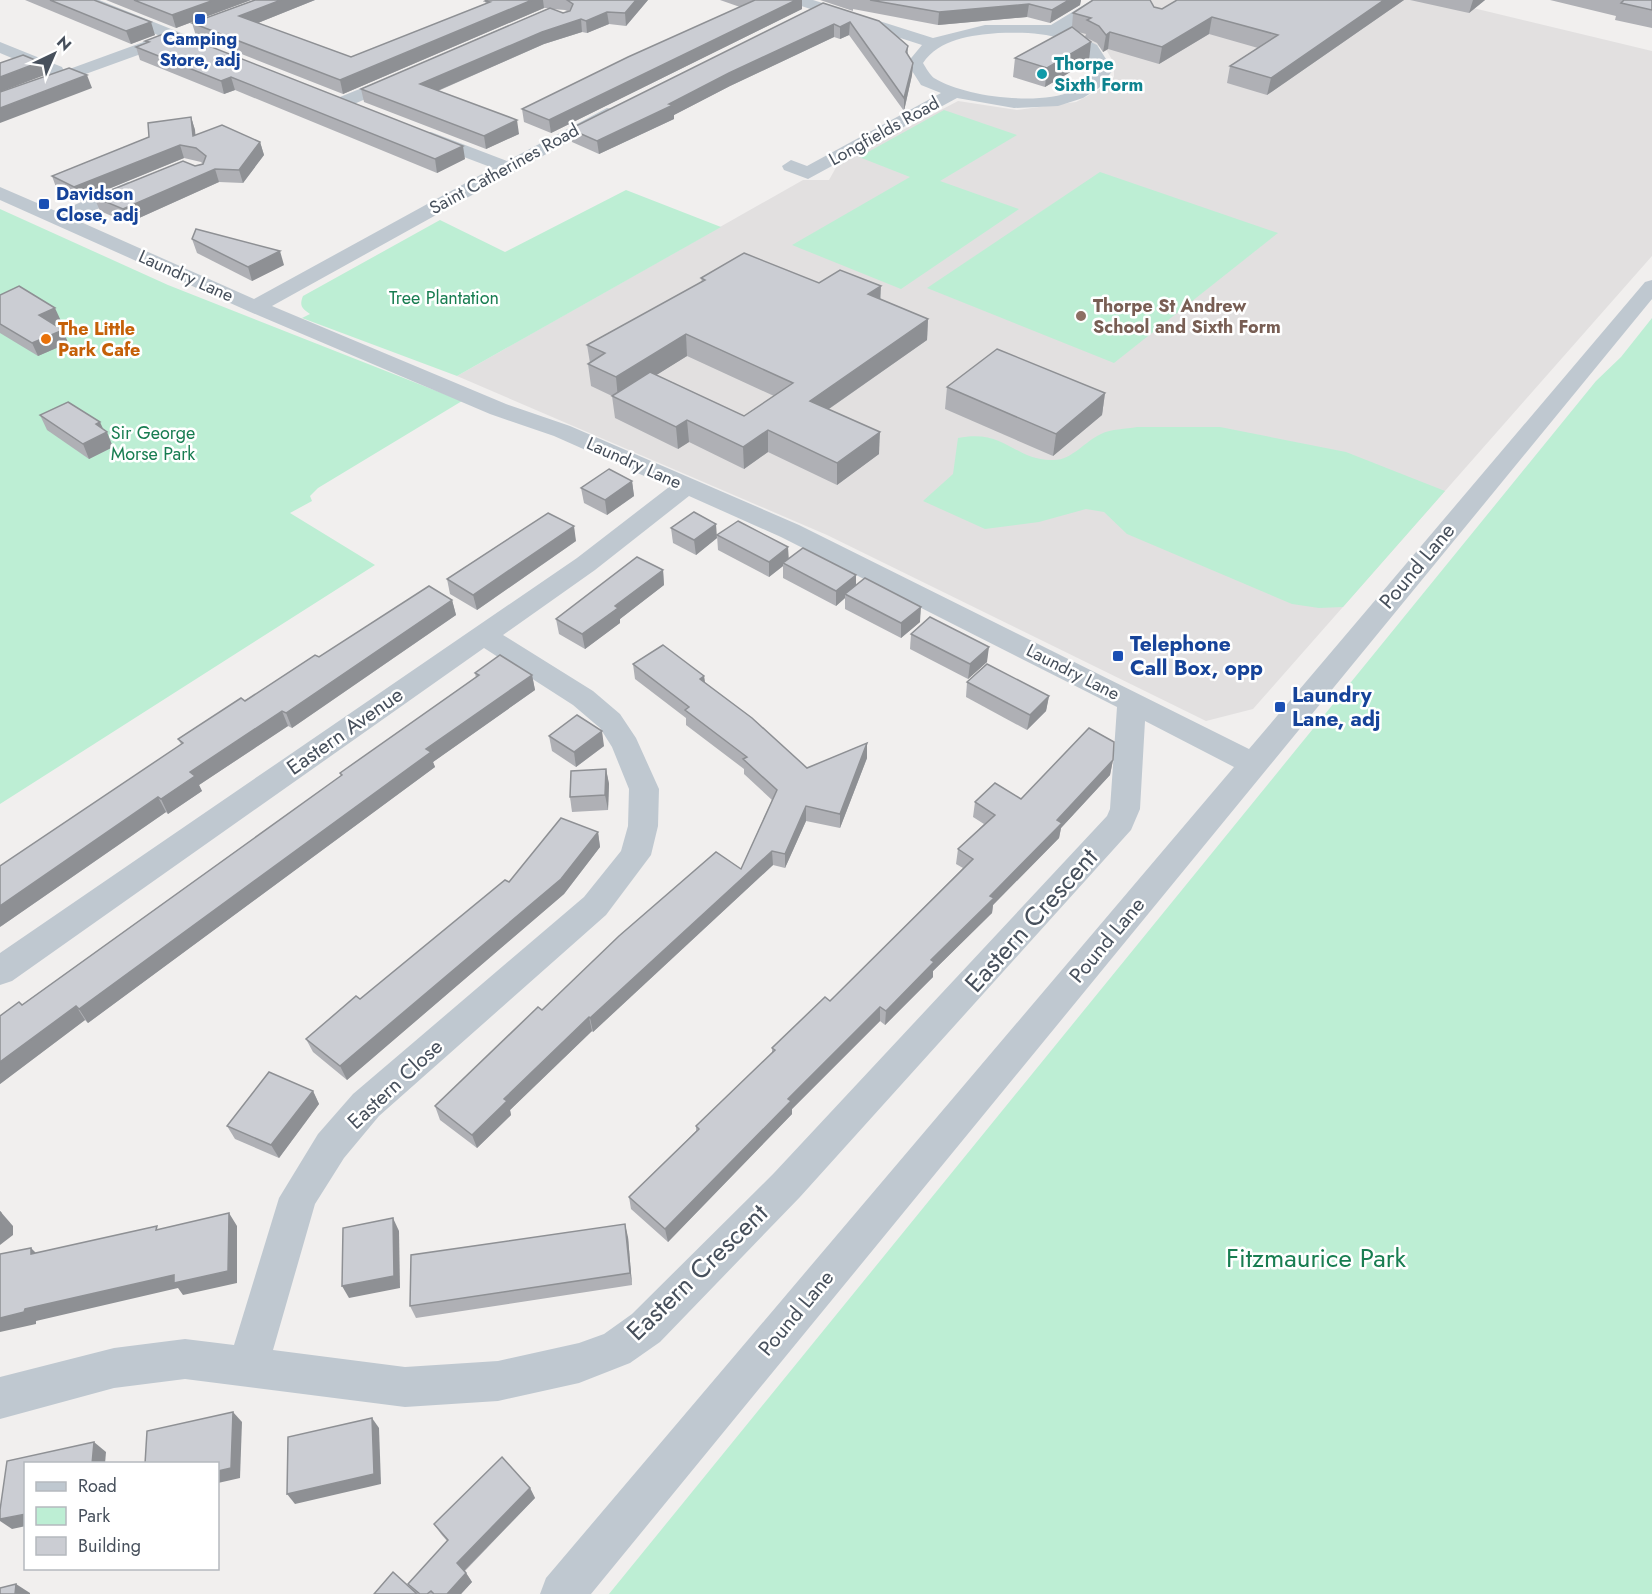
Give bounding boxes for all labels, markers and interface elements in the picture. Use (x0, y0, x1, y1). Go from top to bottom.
marker: Camping Store, adj (193, 12, 207, 26)
north arrow (24, 24, 84, 84)
place label: Camping Store, adj (159, 26, 241, 73)
text: N (52, 31, 77, 56)
place label: Thorpe Sixth Form (1054, 51, 1143, 98)
marker: Thorpe Sixth Form (1035, 67, 1049, 81)
street label: Longfields Road (824, 90, 944, 172)
street label: Saint Catherines Road (424, 117, 584, 221)
place label: Davidson Close, adj (56, 181, 139, 228)
marker: Davidson Close, adj (37, 197, 51, 211)
street label: Laundry Lane (134, 243, 238, 309)
park label: Tree Plantation (389, 285, 499, 311)
place label: Thorpe St Andrew School and Sixth Form (1093, 293, 1281, 340)
marker: Thorpe St Andrew School and Sixth Form (1074, 309, 1088, 323)
place label: The Little Park Cafe (58, 316, 140, 363)
marker: The Little Park Cafe (39, 332, 53, 346)
park label: Sir George Morse Park (111, 420, 195, 467)
street label: Laundry Lane (582, 430, 686, 496)
street label: Pound Lane (1372, 516, 1462, 616)
place label: Telephone Call Box, opp (1130, 629, 1263, 683)
street label: Laundry Lane (1022, 637, 1124, 707)
marker: Telephone Call Box, opp (1111, 649, 1125, 663)
street label: Eastern Avenue (281, 680, 409, 782)
place label: Laundry Lane, adj (1292, 680, 1381, 734)
marker: Laundry Lane, adj (1273, 700, 1287, 714)
street label: Eastern Crescent (956, 839, 1107, 1001)
street label: Pound Lane (1062, 890, 1152, 990)
street label: Eastern Close (341, 1032, 449, 1136)
street label: Eastern Crescent (618, 1194, 777, 1349)
park label: Fitzmaurice Park (1226, 1239, 1407, 1277)
street label: Pound Lane (751, 1263, 841, 1363)
legend (24, 1462, 219, 1570)
text: Road (78, 1473, 117, 1499)
text: Park (78, 1503, 110, 1529)
text: Building (78, 1533, 141, 1559)

